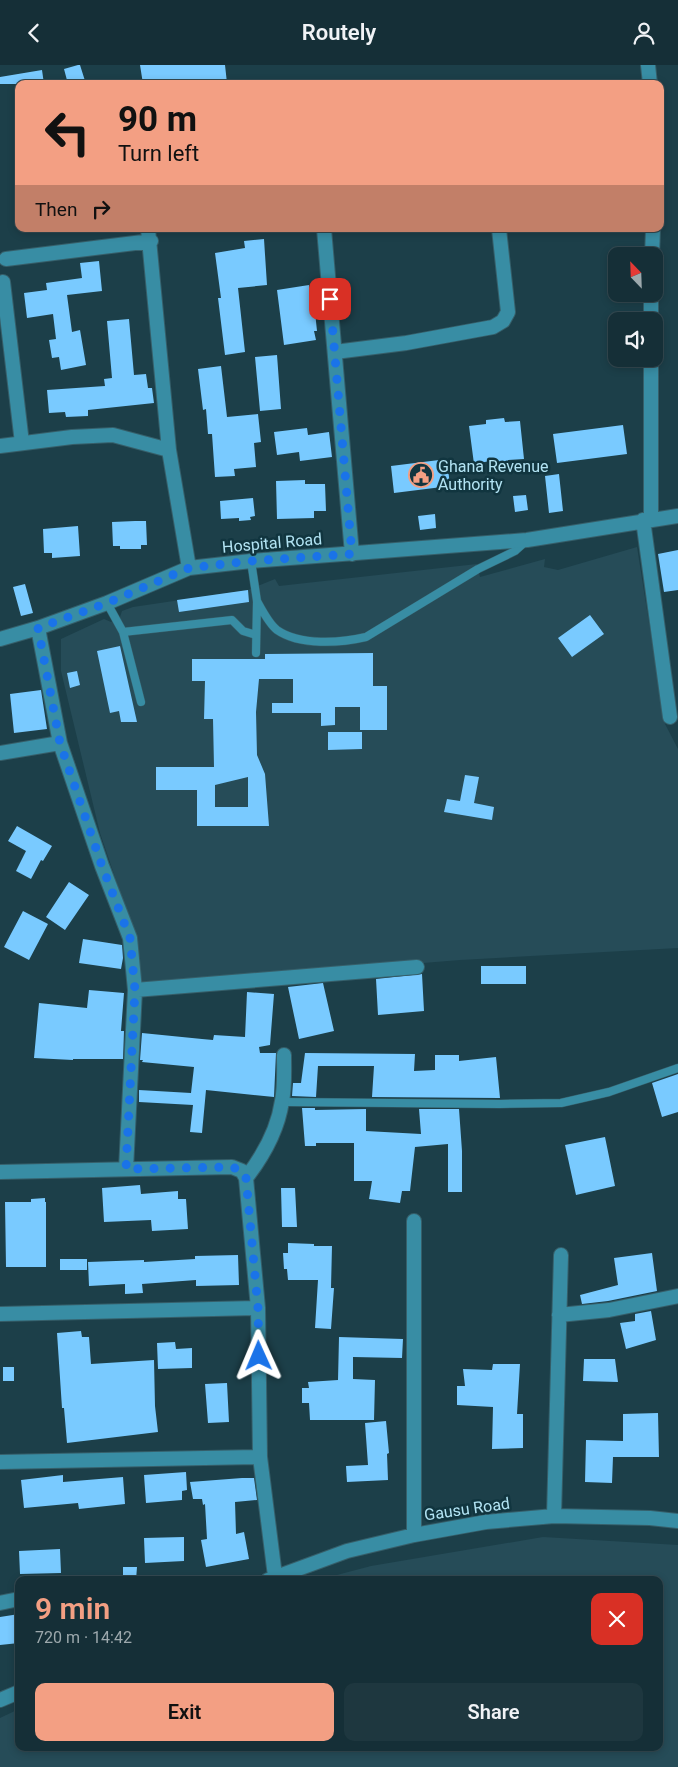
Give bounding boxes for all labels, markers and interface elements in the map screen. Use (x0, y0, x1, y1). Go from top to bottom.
icon: back (20, 19, 48, 47)
icon: person (630, 19, 658, 47)
text: Routely (302, 20, 376, 45)
text: 90 m (118, 99, 197, 140)
icon: left (35, 100, 100, 165)
text: Turn left (118, 141, 199, 166)
icon: right (87, 195, 115, 223)
text: Then (35, 198, 77, 221)
north arrow (608, 247, 662, 303)
map controls (608, 247, 663, 367)
pin (309, 278, 351, 320)
icon: arrive (316, 285, 344, 313)
button: sound (608, 312, 663, 367)
place label: Ghana Revenue Authority (438, 457, 548, 494)
public building icon: Ghana Revenue Authority (408, 462, 434, 488)
street label: Hospital Road (221, 529, 323, 557)
position arrow (232, 1329, 284, 1381)
street label: Gausu Road (423, 1494, 511, 1524)
text: 9 min (35, 1591, 110, 1626)
button: close (591, 1593, 643, 1645)
text: 720 m · 14:42 (35, 1628, 132, 1647)
button: Exit (35, 1683, 334, 1741)
button: Share (344, 1683, 643, 1741)

